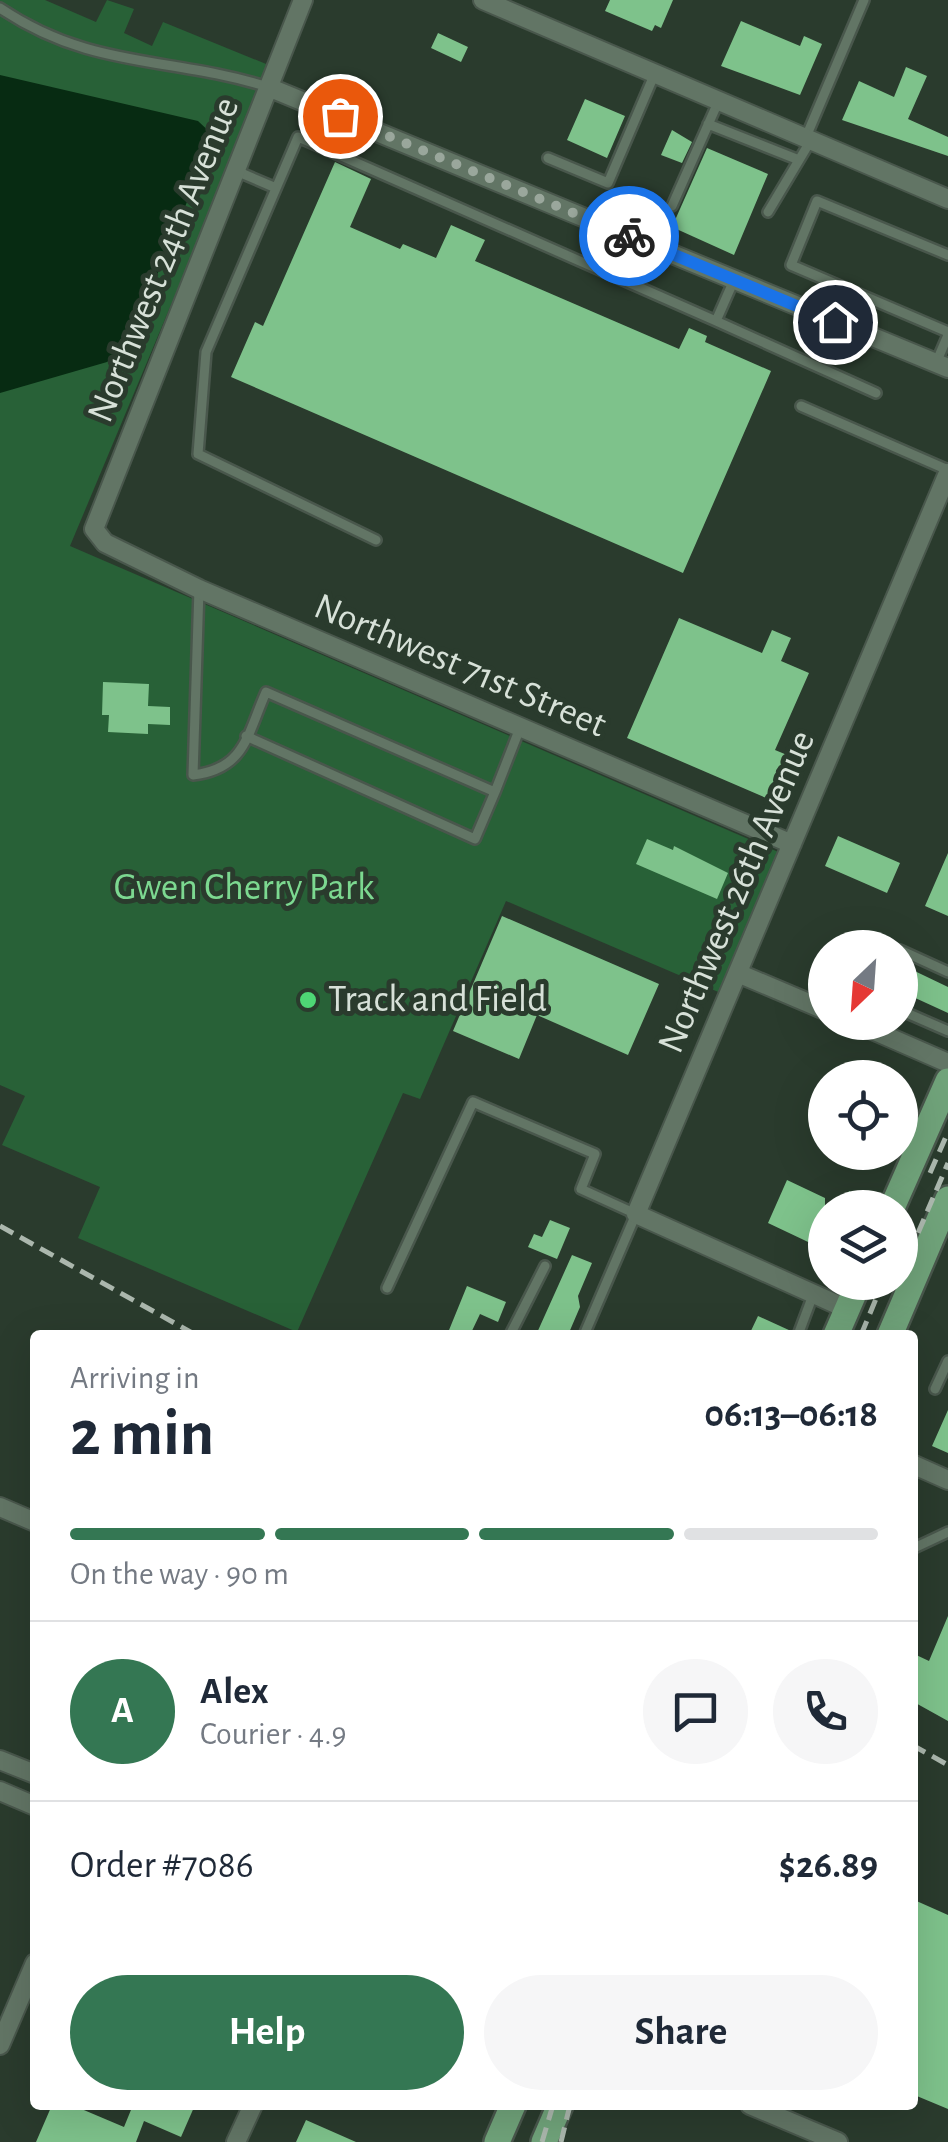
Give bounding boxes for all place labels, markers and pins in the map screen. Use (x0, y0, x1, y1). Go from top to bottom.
pin (298, 74, 383, 159)
pin (793, 280, 878, 365)
place label: Track and Field (328, 981, 547, 1019)
marker: Track and Field (297, 989, 319, 1011)

